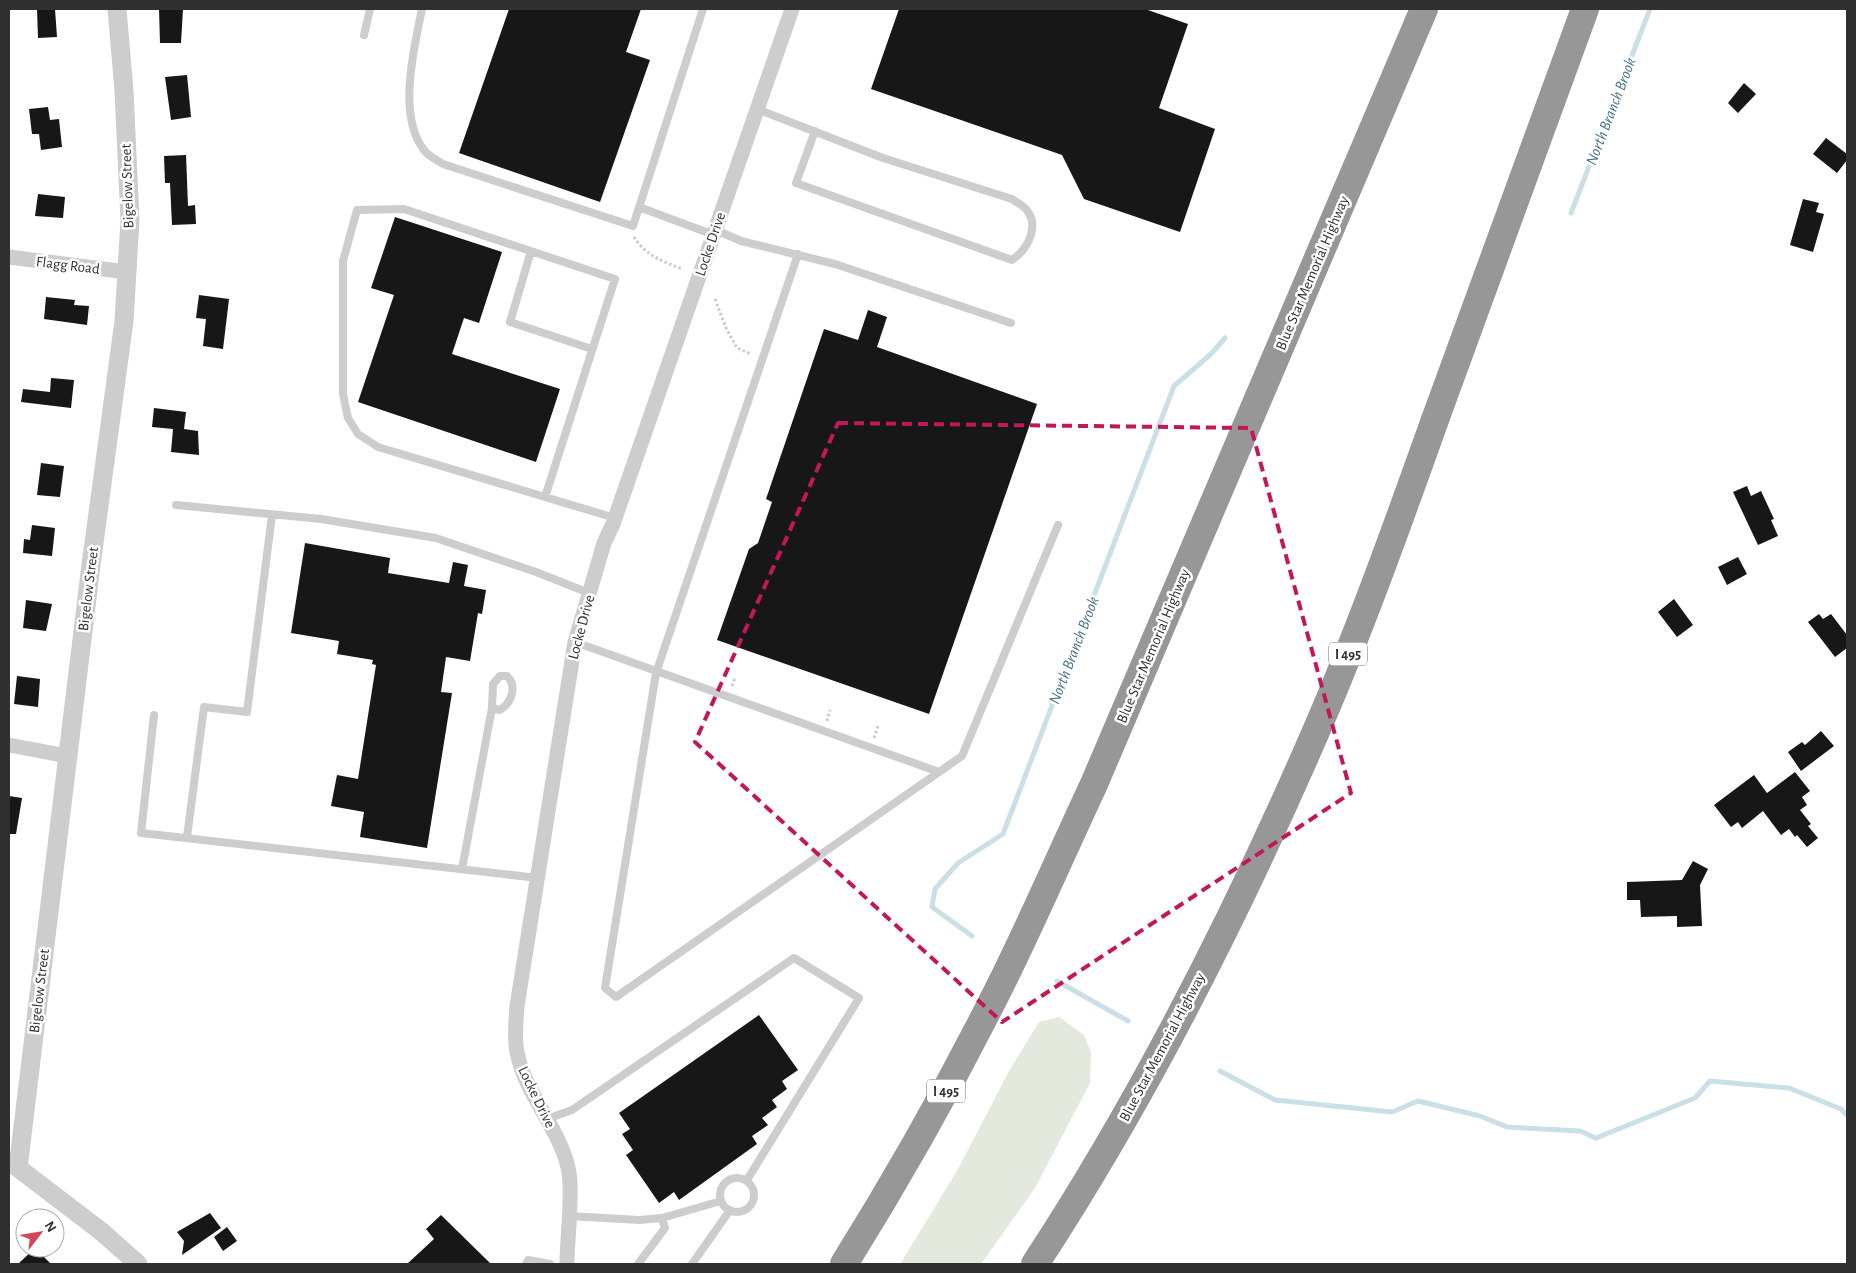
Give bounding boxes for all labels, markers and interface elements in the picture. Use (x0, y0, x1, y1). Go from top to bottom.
water label: North Branch Brook (1583, 55, 1639, 167)
street label: Bigelow Street (119, 143, 136, 229)
street label: Blue Star Memorial Highway (1273, 193, 1352, 352)
street label: Locke Drive (693, 210, 728, 278)
street label: Flagg Road (35, 254, 101, 277)
street label: Bigelow Street (76, 546, 101, 632)
street label: Blue Star Memorial Highway (1114, 566, 1193, 725)
street label: Locke Drive (566, 593, 597, 661)
water label: North Branch Brook (1046, 594, 1102, 706)
road number: I 495 (1329, 642, 1367, 666)
street label: Bigelow Street (27, 948, 52, 1034)
street label: Blue Star Memorial Highway (1117, 970, 1208, 1124)
street label: Locke Drive (515, 1064, 558, 1130)
road number: I 495 (927, 1080, 965, 1102)
north arrow (15, 1208, 65, 1258)
text: N (42, 1219, 59, 1235)

